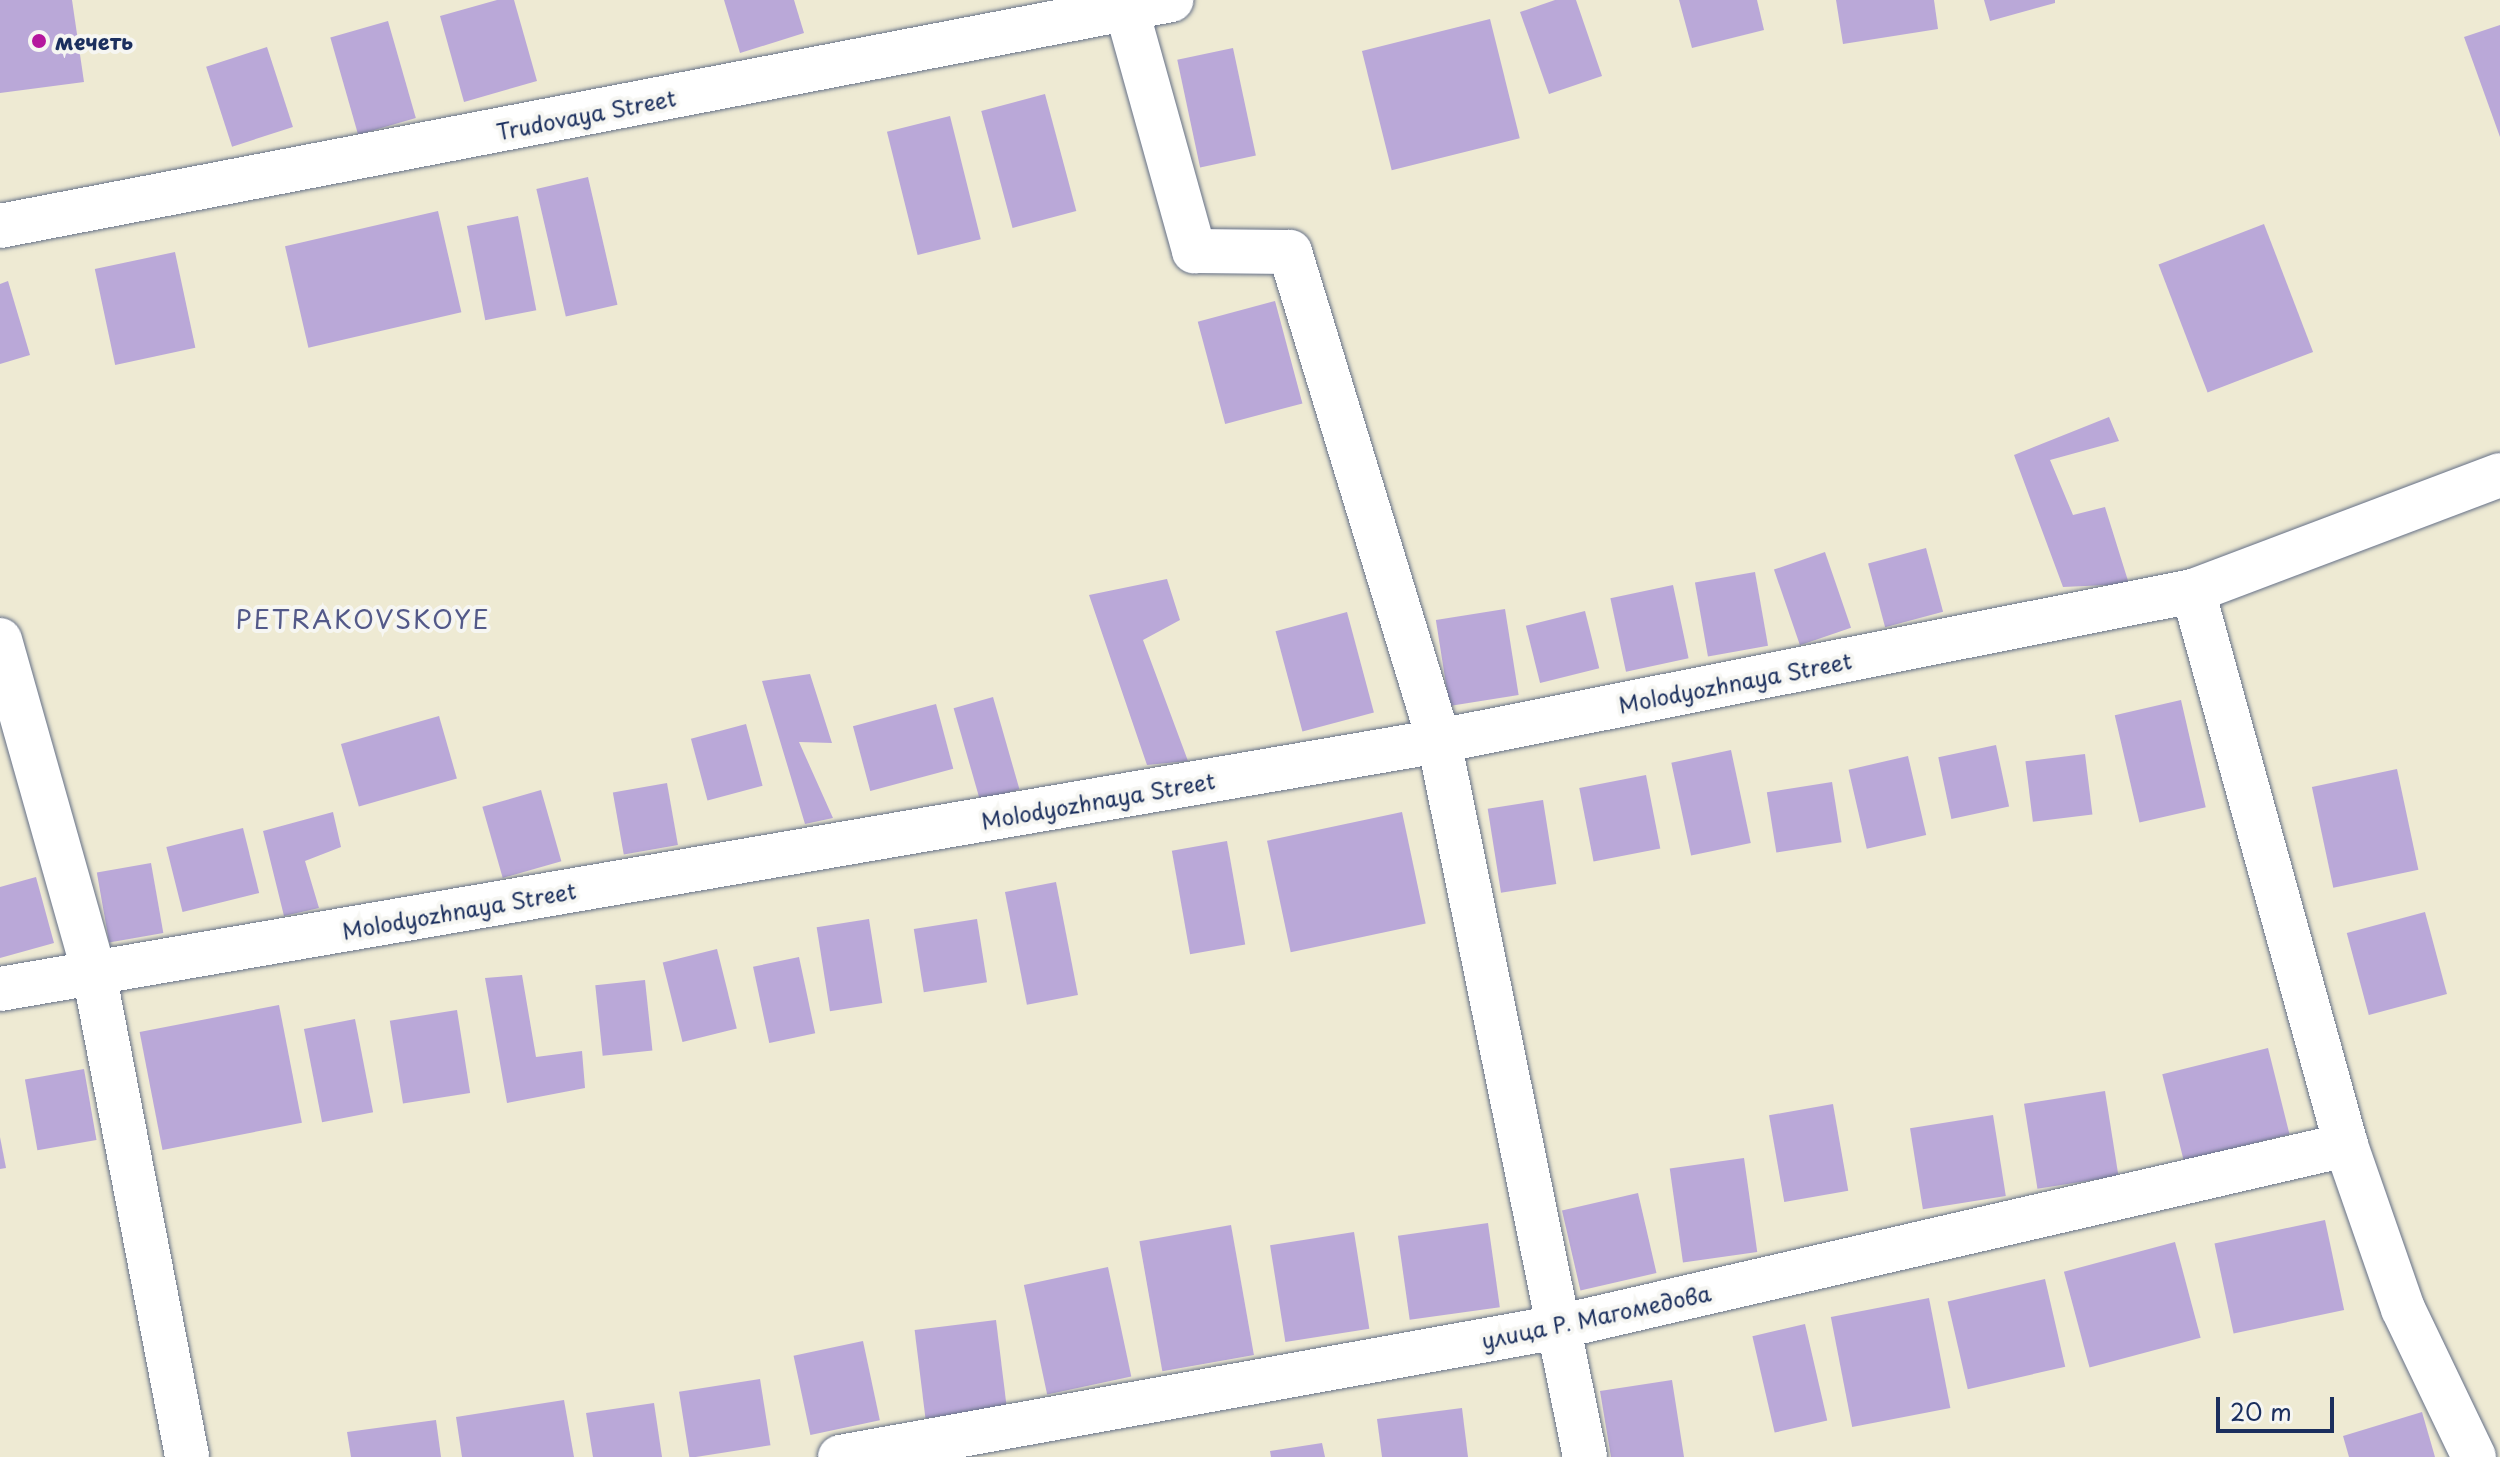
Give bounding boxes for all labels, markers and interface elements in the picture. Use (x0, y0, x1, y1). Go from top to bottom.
place label: мечеть (55, 28, 133, 54)
marker: мечеть (30, 32, 48, 50)
street label: Trudovaya Street (493, 84, 679, 144)
district label: PETRAKOVSKOYE (236, 603, 490, 635)
street label: Molodyozhnaya Street (1616, 646, 1854, 718)
street label: Molodyozhnaya Street (979, 766, 1217, 834)
street label: Molodyozhnaya Street (340, 876, 578, 944)
street label: улица Р. Магомедова (1479, 1279, 1713, 1353)
scale bar (2220, 1381, 2338, 1431)
text: 20 m (2230, 1393, 2292, 1429)

